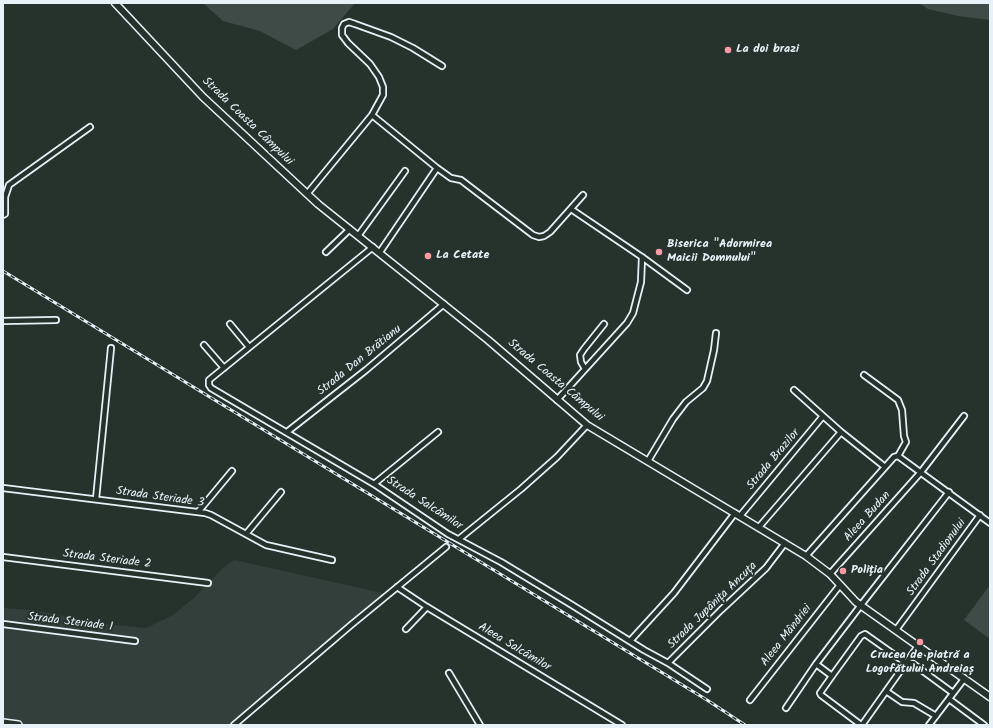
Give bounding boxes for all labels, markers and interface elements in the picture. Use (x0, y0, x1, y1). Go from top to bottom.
place label: La doi brazi (736, 43, 799, 57)
marker: La doi brazi (723, 45, 733, 55)
street label: Strada Coasta Câmpului (198, 75, 296, 169)
place label: Biserica "Adormirea Maicii Domnului" (667, 238, 772, 266)
marker: Biserica "Adormirea Maicii Domnului" (654, 247, 664, 257)
place label: La Cetate (436, 249, 489, 263)
marker: La Cetate (423, 251, 433, 261)
street label: Strada Dan Brătianu (315, 323, 405, 399)
street label: Strada Coasta Câmpului (504, 337, 606, 425)
street label: Strada Brazilor (744, 427, 804, 493)
street label: Strada Salcâmilor (383, 474, 465, 534)
street label: Strada Steriade 3 (115, 485, 205, 511)
street label: Aleea Budan (842, 489, 894, 545)
street label: Strada Stadionului (904, 517, 970, 599)
street label: Strada Steriade 2 (62, 547, 152, 573)
street label: Strada Jupânița Ancuța (665, 560, 761, 652)
place label: Poliția (851, 564, 883, 578)
marker: Poliția (838, 566, 848, 576)
street label: Aleea Mândriei (759, 602, 815, 670)
street label: Strada Steriade 1 (27, 611, 113, 635)
street label: Aleea Salcâmilor (475, 621, 553, 675)
marker: Crucea de piatră a Logofătului Andreiaș (915, 637, 925, 647)
place label: Crucea de piatră a Logofătului Andreiaș (866, 649, 974, 677)

